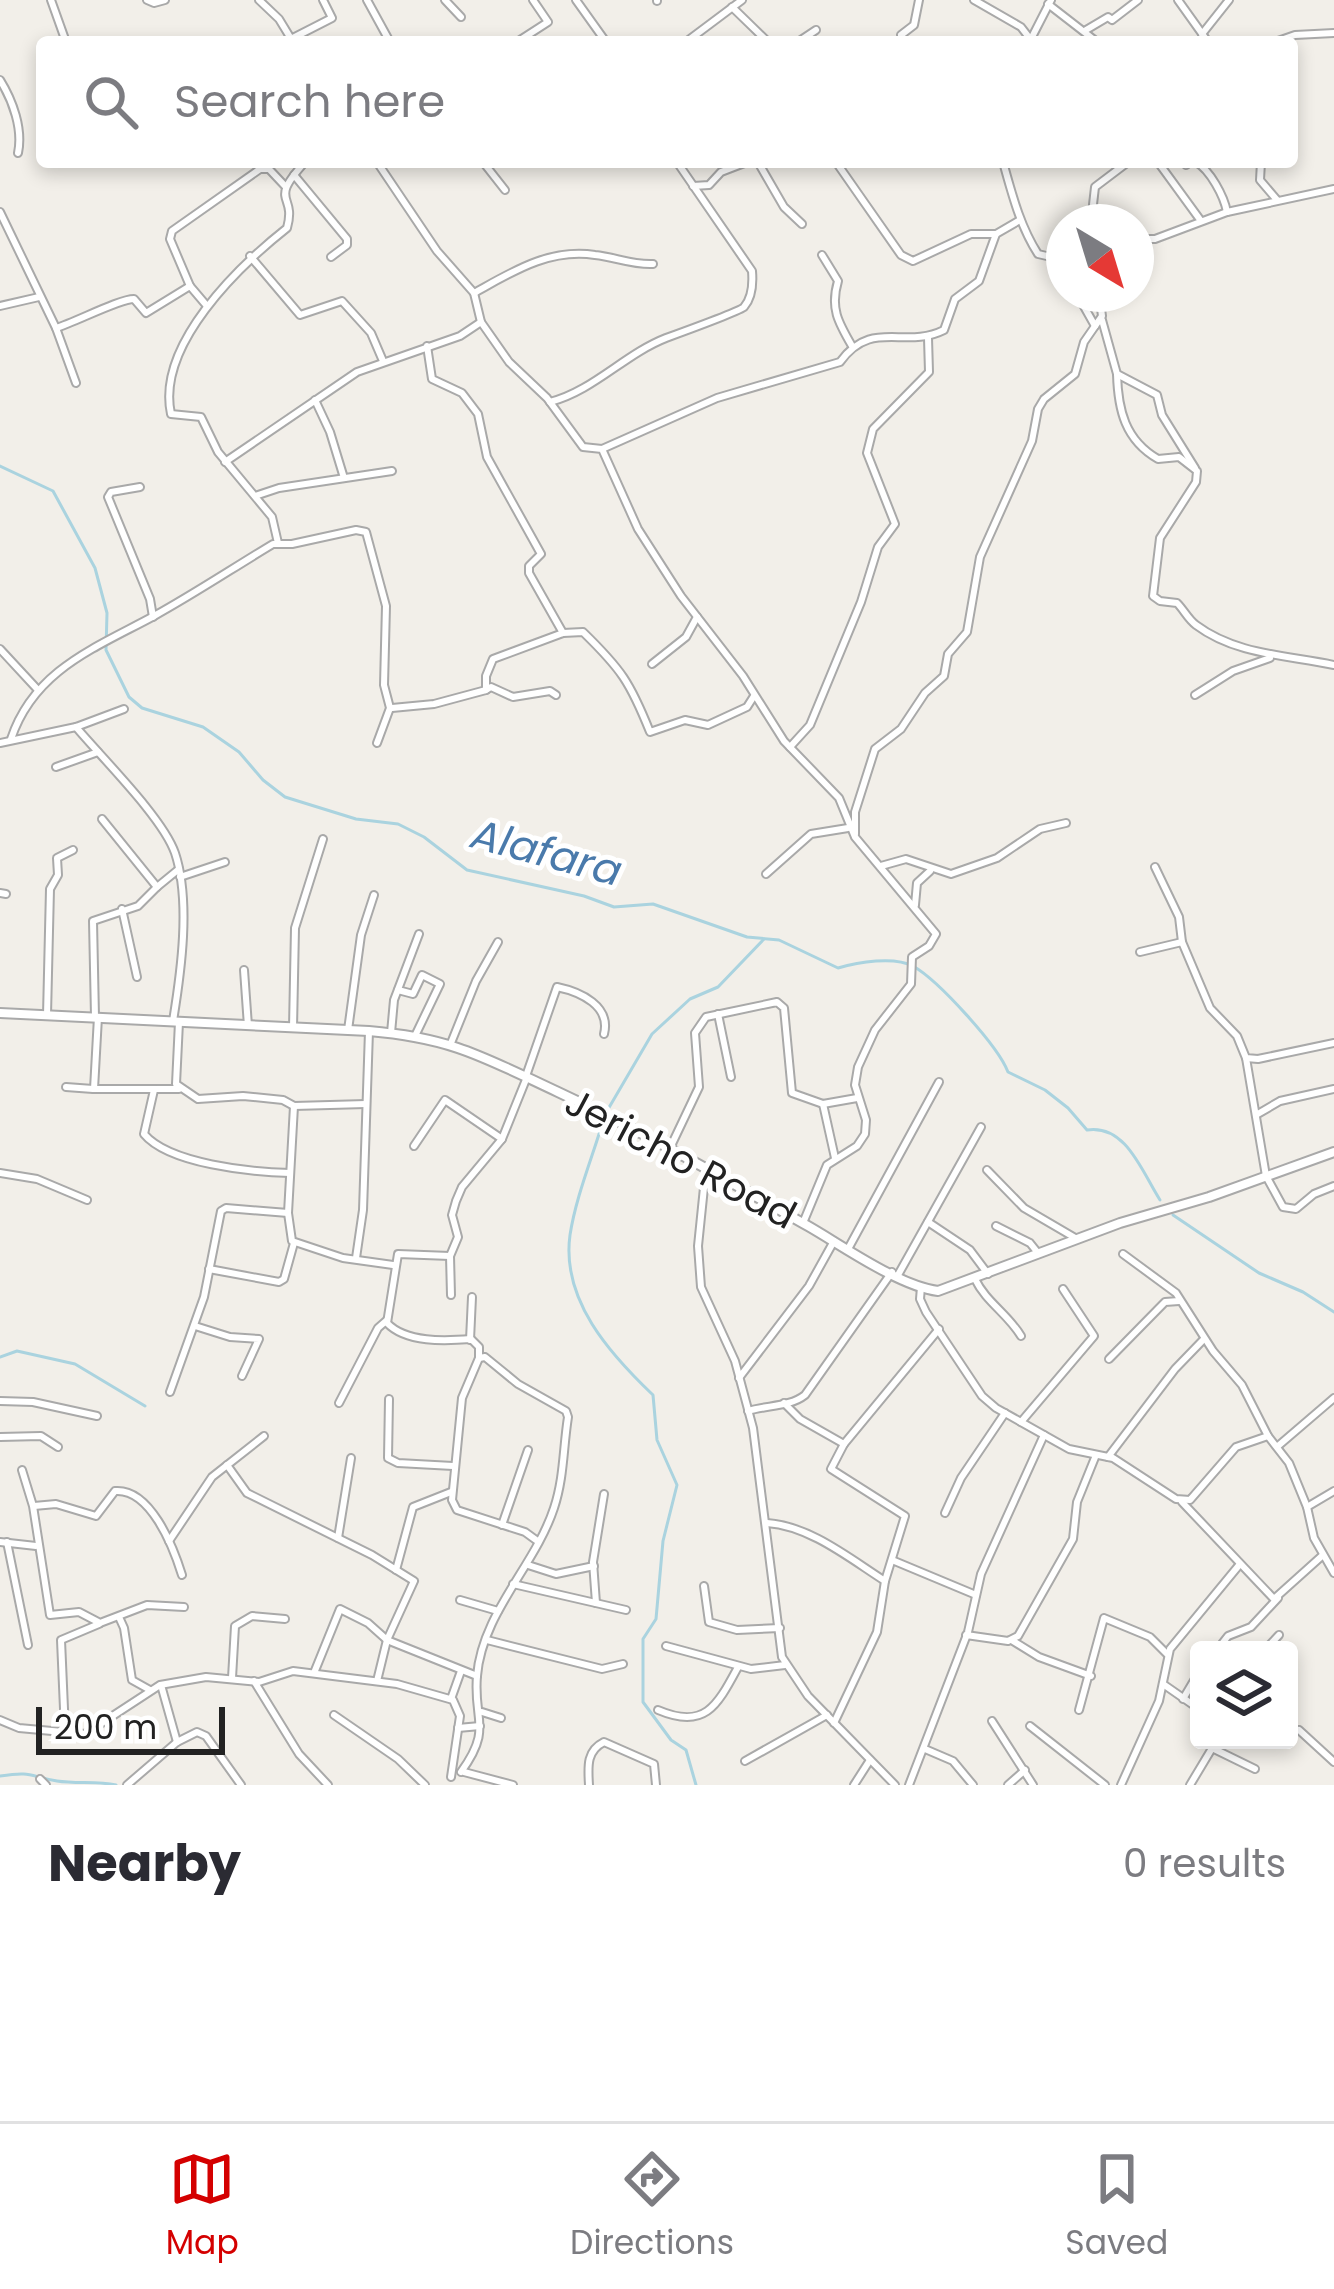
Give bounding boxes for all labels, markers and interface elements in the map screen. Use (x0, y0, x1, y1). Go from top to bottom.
search box (36, 36, 1298, 168)
icon: search (78, 69, 144, 135)
text: Search here (174, 70, 445, 133)
north arrow (1046, 204, 1154, 312)
water label: Alafara (464, 804, 629, 901)
street label: Jericho Road (556, 1074, 806, 1242)
map controls (1190, 1641, 1298, 1749)
button: layers (1190, 1641, 1298, 1749)
scale bar (36, 1701, 225, 1754)
text: 200 m (54, 1704, 157, 1751)
text: Nearby (48, 1827, 241, 1899)
text: 0 results (1123, 1836, 1286, 1891)
tab: Map (166, 2146, 239, 2268)
tab: Directions (570, 2146, 734, 2268)
tab: Saved (1065, 2146, 1168, 2268)

